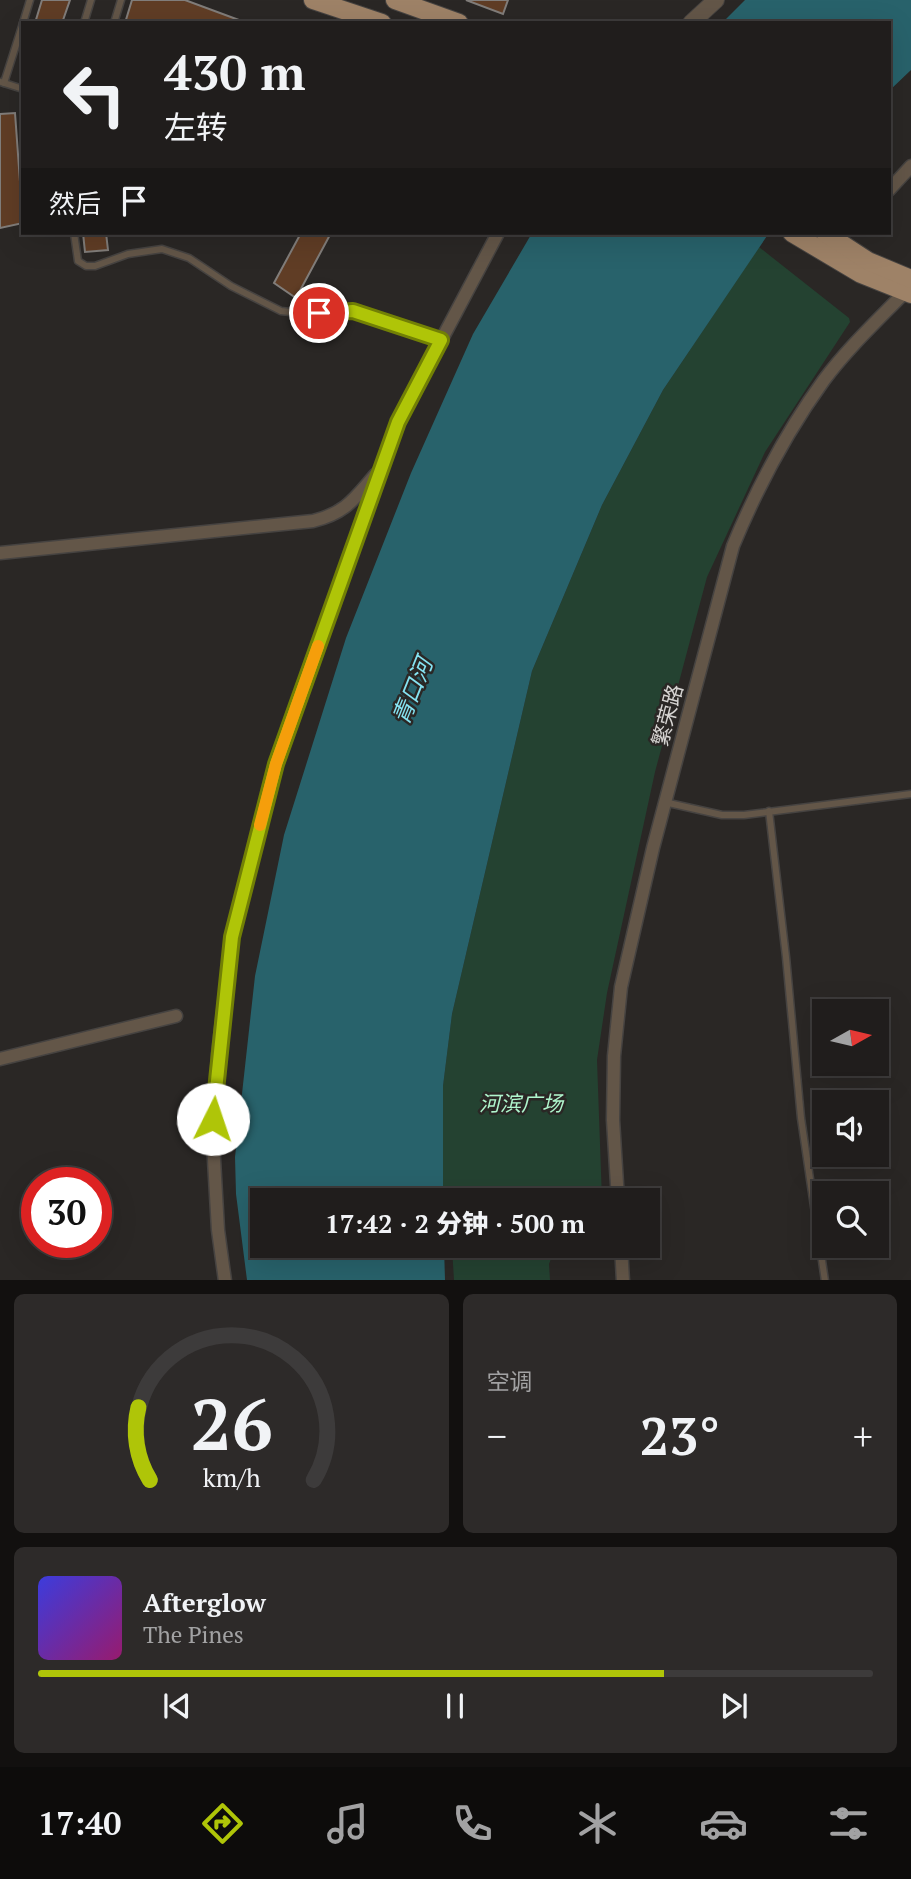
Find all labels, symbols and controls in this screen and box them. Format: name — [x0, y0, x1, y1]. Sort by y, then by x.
text: 430 m — [164, 39, 306, 104]
icon: left — [49, 49, 140, 140]
text: 左转 — [164, 106, 228, 148]
icon: arrive — [115, 182, 153, 220]
text: 然后 — [49, 186, 101, 220]
pin — [289, 283, 349, 343]
icon: arrive — [300, 294, 338, 332]
water label: 青口河 — [385, 649, 441, 729]
street label: 繁荣路 — [645, 681, 689, 749]
north arrow — [812, 999, 889, 1076]
map controls — [812, 999, 889, 1258]
position arrow — [176, 1082, 250, 1156]
park label: 河滨广场 — [479, 1089, 565, 1117]
button: sound — [812, 1090, 889, 1167]
speed limit sign: 30 — [21, 1167, 112, 1258]
button: search — [812, 1181, 889, 1258]
text: 17:42 · 2 分钟 · 500 m — [325, 1206, 585, 1240]
text: 空调 — [487, 1366, 533, 1397]
text: 26 — [190, 1374, 272, 1471]
text: 23° — [640, 1401, 720, 1470]
text: − — [487, 1411, 507, 1461]
text: + — [853, 1411, 873, 1461]
text: km/h — [202, 1460, 260, 1493]
text: Afterglow — [143, 1585, 266, 1619]
text: The Pines — [143, 1619, 244, 1650]
icon: previous — [158, 1687, 196, 1725]
icon: pause — [436, 1687, 474, 1725]
icon: next — [715, 1687, 753, 1725]
icon: directions — [198, 1799, 247, 1848]
icon: music — [323, 1799, 372, 1848]
icon: phone — [448, 1799, 497, 1848]
icon: climate — [573, 1799, 622, 1848]
icon: car — [699, 1799, 748, 1848]
icon: filters — [824, 1799, 873, 1848]
text: 17:40 — [38, 1802, 121, 1844]

